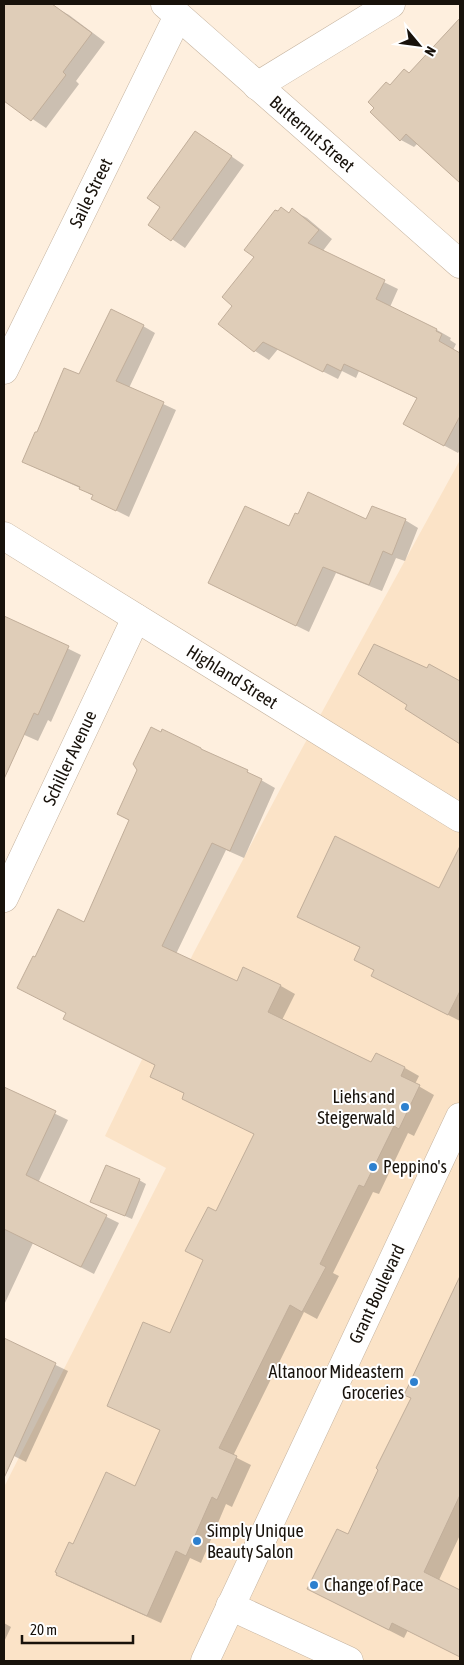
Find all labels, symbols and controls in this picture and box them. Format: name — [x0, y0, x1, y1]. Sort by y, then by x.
north arrow — [394, 20, 444, 70]
text: N — [421, 44, 439, 59]
street label: Butternut Street — [266, 91, 359, 176]
street label: Saile Street — [65, 155, 116, 231]
street label: Highland Street — [183, 640, 282, 713]
street label: Schiller Avenue — [38, 707, 101, 809]
place label: Liehs and Steigerwald — [317, 1086, 395, 1128]
marker: Liehs and Steigerwald — [399, 1101, 411, 1113]
place label: Peppino's — [383, 1156, 447, 1177]
marker: Peppino's — [367, 1161, 379, 1173]
street label: Grant Boulevard — [344, 1241, 409, 1347]
place label: Altanoor Mideastern Groceries — [269, 1361, 404, 1403]
marker: Altanoor Mideastern Groceries — [408, 1376, 420, 1388]
place label: Simply Unique Beauty Salon — [207, 1520, 304, 1562]
marker: Simply Unique Beauty Salon — [191, 1535, 203, 1547]
place label: Change of Pace — [324, 1574, 424, 1595]
marker: Change of Pace — [308, 1579, 320, 1591]
scale bar — [22, 1612, 134, 1644]
text: 20 m — [30, 1621, 57, 1638]

